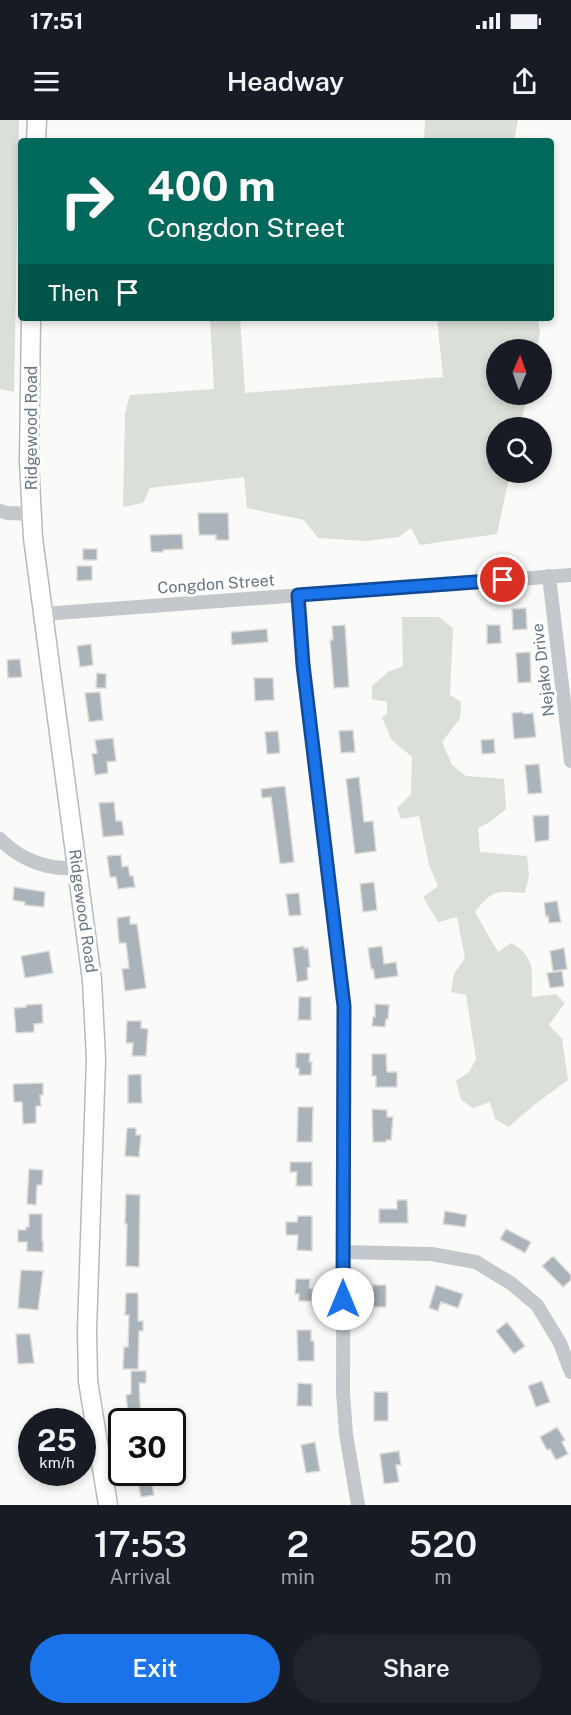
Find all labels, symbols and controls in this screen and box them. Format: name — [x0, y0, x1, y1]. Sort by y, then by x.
text: 17:51 — [30, 8, 83, 34]
icon: menu — [30, 65, 63, 98]
text: Headway — [227, 65, 344, 97]
icon: share — [508, 65, 541, 98]
text: 400 m — [147, 161, 276, 210]
icon: right — [48, 162, 126, 240]
text: Congdon Street — [147, 211, 345, 243]
icon: arrive — [111, 276, 144, 309]
text: Then — [48, 280, 99, 306]
north arrow — [486, 339, 552, 405]
map controls — [486, 339, 552, 483]
street label: Ridgewood Road — [22, 366, 41, 490]
button: search — [486, 417, 552, 483]
pin — [477, 554, 528, 605]
icon: arrive — [486, 563, 519, 596]
street label: Congdon Street — [157, 570, 275, 598]
street label: Nejako Drive — [528, 622, 558, 718]
street label: Ridgewood Road — [65, 848, 101, 974]
position arrow — [311, 1267, 375, 1331]
speed limit sign: 30 — [108, 1408, 186, 1486]
text: 25 — [37, 1422, 77, 1458]
text: km/h — [39, 1454, 75, 1471]
text: 17:53 — [94, 1523, 187, 1565]
text: 2 — [287, 1523, 309, 1565]
text: 520 — [409, 1523, 477, 1565]
text: Arrival — [110, 1565, 171, 1589]
text: min — [281, 1565, 315, 1589]
text: m — [434, 1565, 452, 1589]
button: Exit — [30, 1634, 280, 1703]
button: Share — [292, 1634, 541, 1703]

